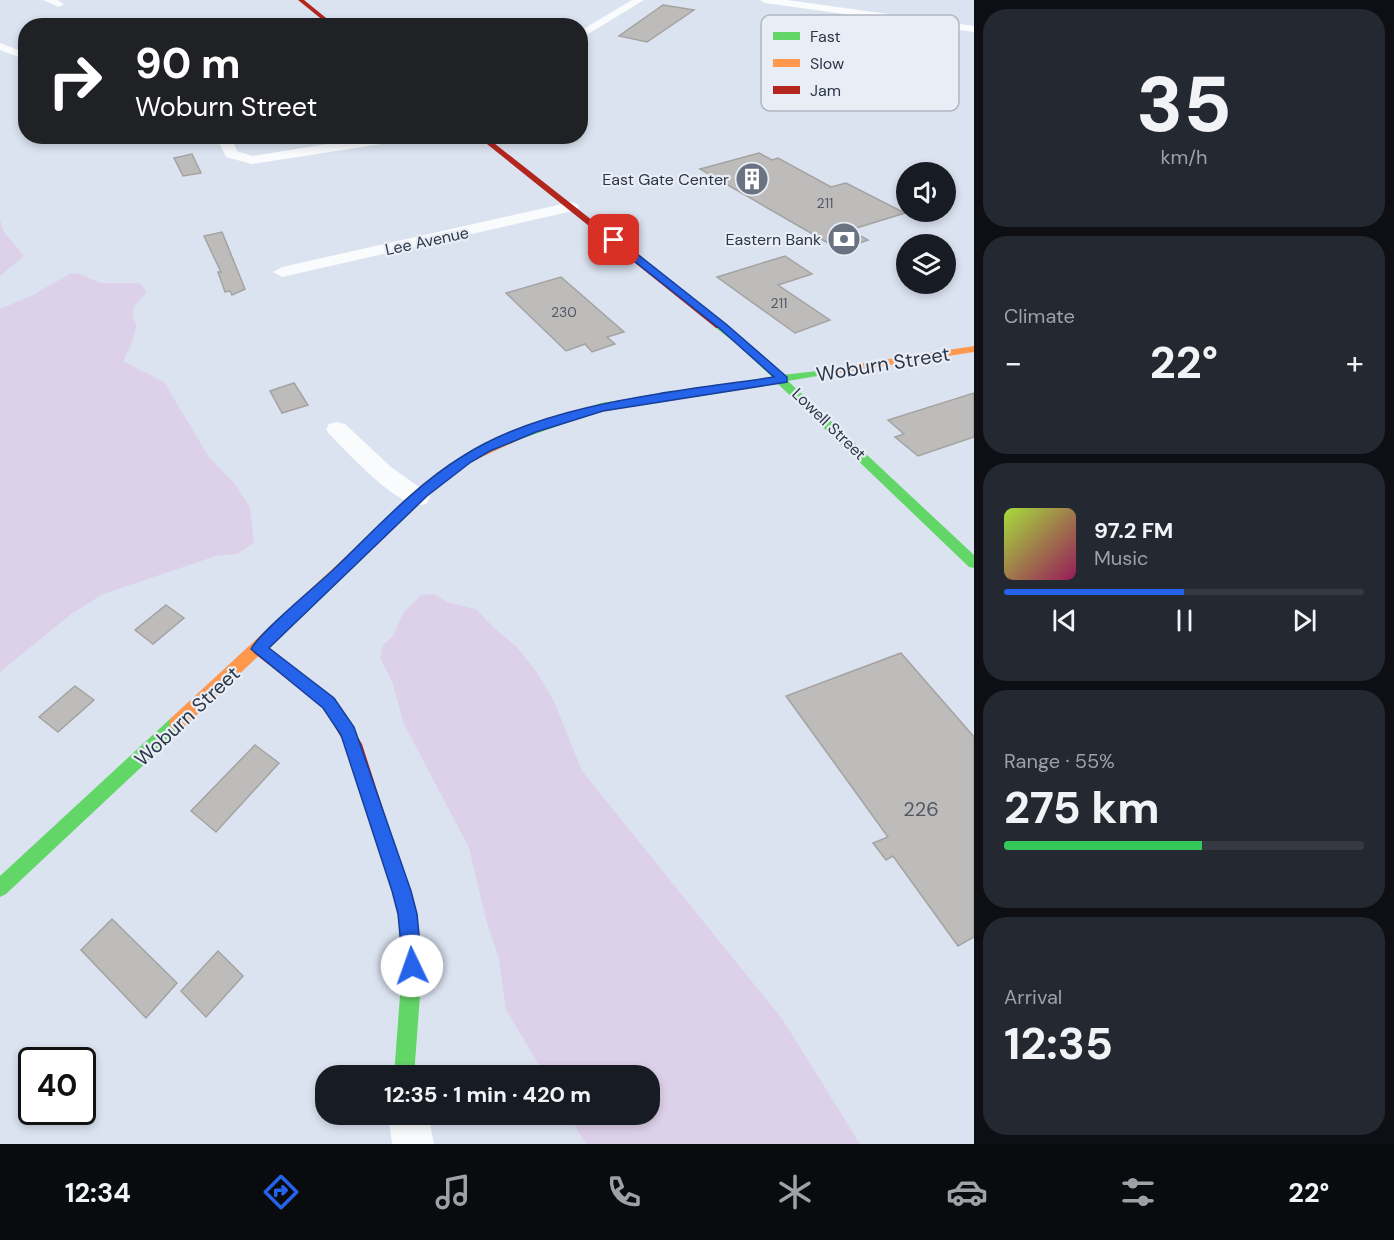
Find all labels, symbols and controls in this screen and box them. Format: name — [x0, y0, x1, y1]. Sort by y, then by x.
legend — [761, 15, 959, 111]
text: Fast — [810, 26, 841, 47]
text: 90 m — [135, 36, 241, 91]
icon: right — [36, 42, 114, 120]
text: Slow — [810, 53, 844, 74]
text: 35 — [1136, 54, 1232, 155]
text: Jam — [810, 80, 841, 101]
text: Woburn Street — [135, 89, 317, 124]
text: km/h — [1160, 144, 1208, 170]
building icon: East Gate Center — [734, 161, 770, 197]
map controls — [896, 162, 956, 294]
button: sound — [896, 162, 956, 222]
place label: East Gate Center — [602, 169, 729, 190]
house number: 211 — [817, 194, 833, 212]
pin — [588, 214, 639, 265]
bank icon: Eastern Bank — [826, 221, 862, 257]
street label: Lee Avenue — [383, 222, 471, 260]
icon: arrive — [597, 223, 630, 256]
place label: Eastern Bank — [725, 229, 821, 250]
button: layers — [896, 234, 956, 294]
house number: 211 — [771, 294, 787, 312]
house number: 230 — [551, 303, 577, 321]
text: Climate — [1004, 303, 1075, 329]
text: 22° — [1150, 333, 1218, 392]
street label: Woburn Street — [814, 341, 952, 387]
text: − — [1004, 341, 1022, 384]
text: + — [1346, 341, 1364, 384]
street label: Lowell Street — [788, 383, 870, 465]
text: 97.2 FM — [1094, 516, 1173, 545]
text: Music — [1094, 545, 1149, 571]
icon: previous — [1048, 604, 1081, 637]
icon: pause — [1168, 604, 1201, 637]
icon: next — [1288, 604, 1321, 637]
street label: Woburn Street — [129, 660, 245, 772]
text: Range · 55% — [1004, 748, 1115, 774]
text: 275 km — [1004, 778, 1160, 837]
house number: 226 — [903, 796, 939, 822]
position arrow — [380, 934, 444, 998]
text: Arrival — [1004, 984, 1062, 1010]
text: 12:35 — [1004, 1014, 1113, 1073]
speed limit sign: 40 — [18, 1047, 96, 1125]
text: 12:35 · 1 min · 420 m — [384, 1080, 591, 1109]
icon: directions — [260, 1171, 302, 1213]
icon: music — [432, 1171, 474, 1213]
icon: phone — [603, 1171, 645, 1213]
icon: climate — [774, 1171, 816, 1213]
icon: car — [946, 1171, 988, 1213]
icon: filters — [1117, 1171, 1159, 1213]
text: 12:34 — [65, 1175, 131, 1210]
text: 22° — [1288, 1175, 1329, 1210]

